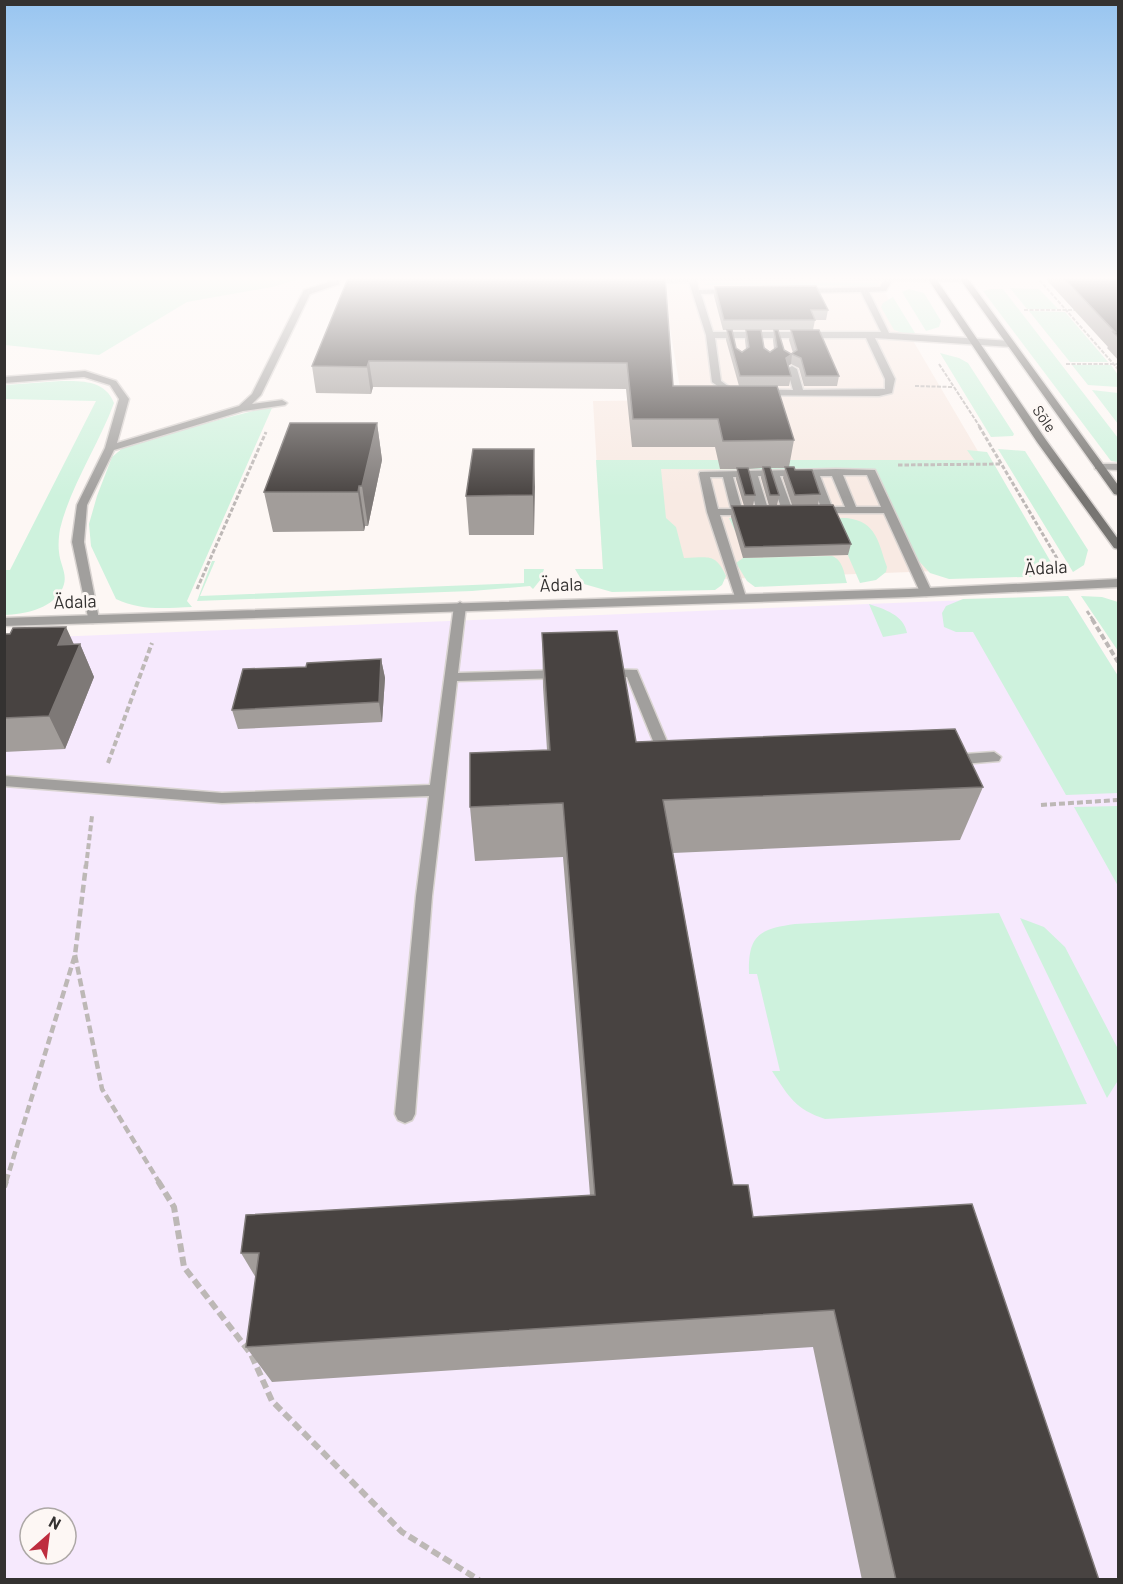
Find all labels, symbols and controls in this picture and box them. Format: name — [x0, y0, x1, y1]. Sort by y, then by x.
street label: Sõle — [1029, 402, 1060, 435]
street label: Ädala — [1024, 555, 1068, 579]
street label: Ädala — [539, 572, 583, 596]
street label: Ädala — [53, 589, 97, 613]
north arrow — [18, 1506, 78, 1566]
text: N — [46, 1511, 64, 1533]

